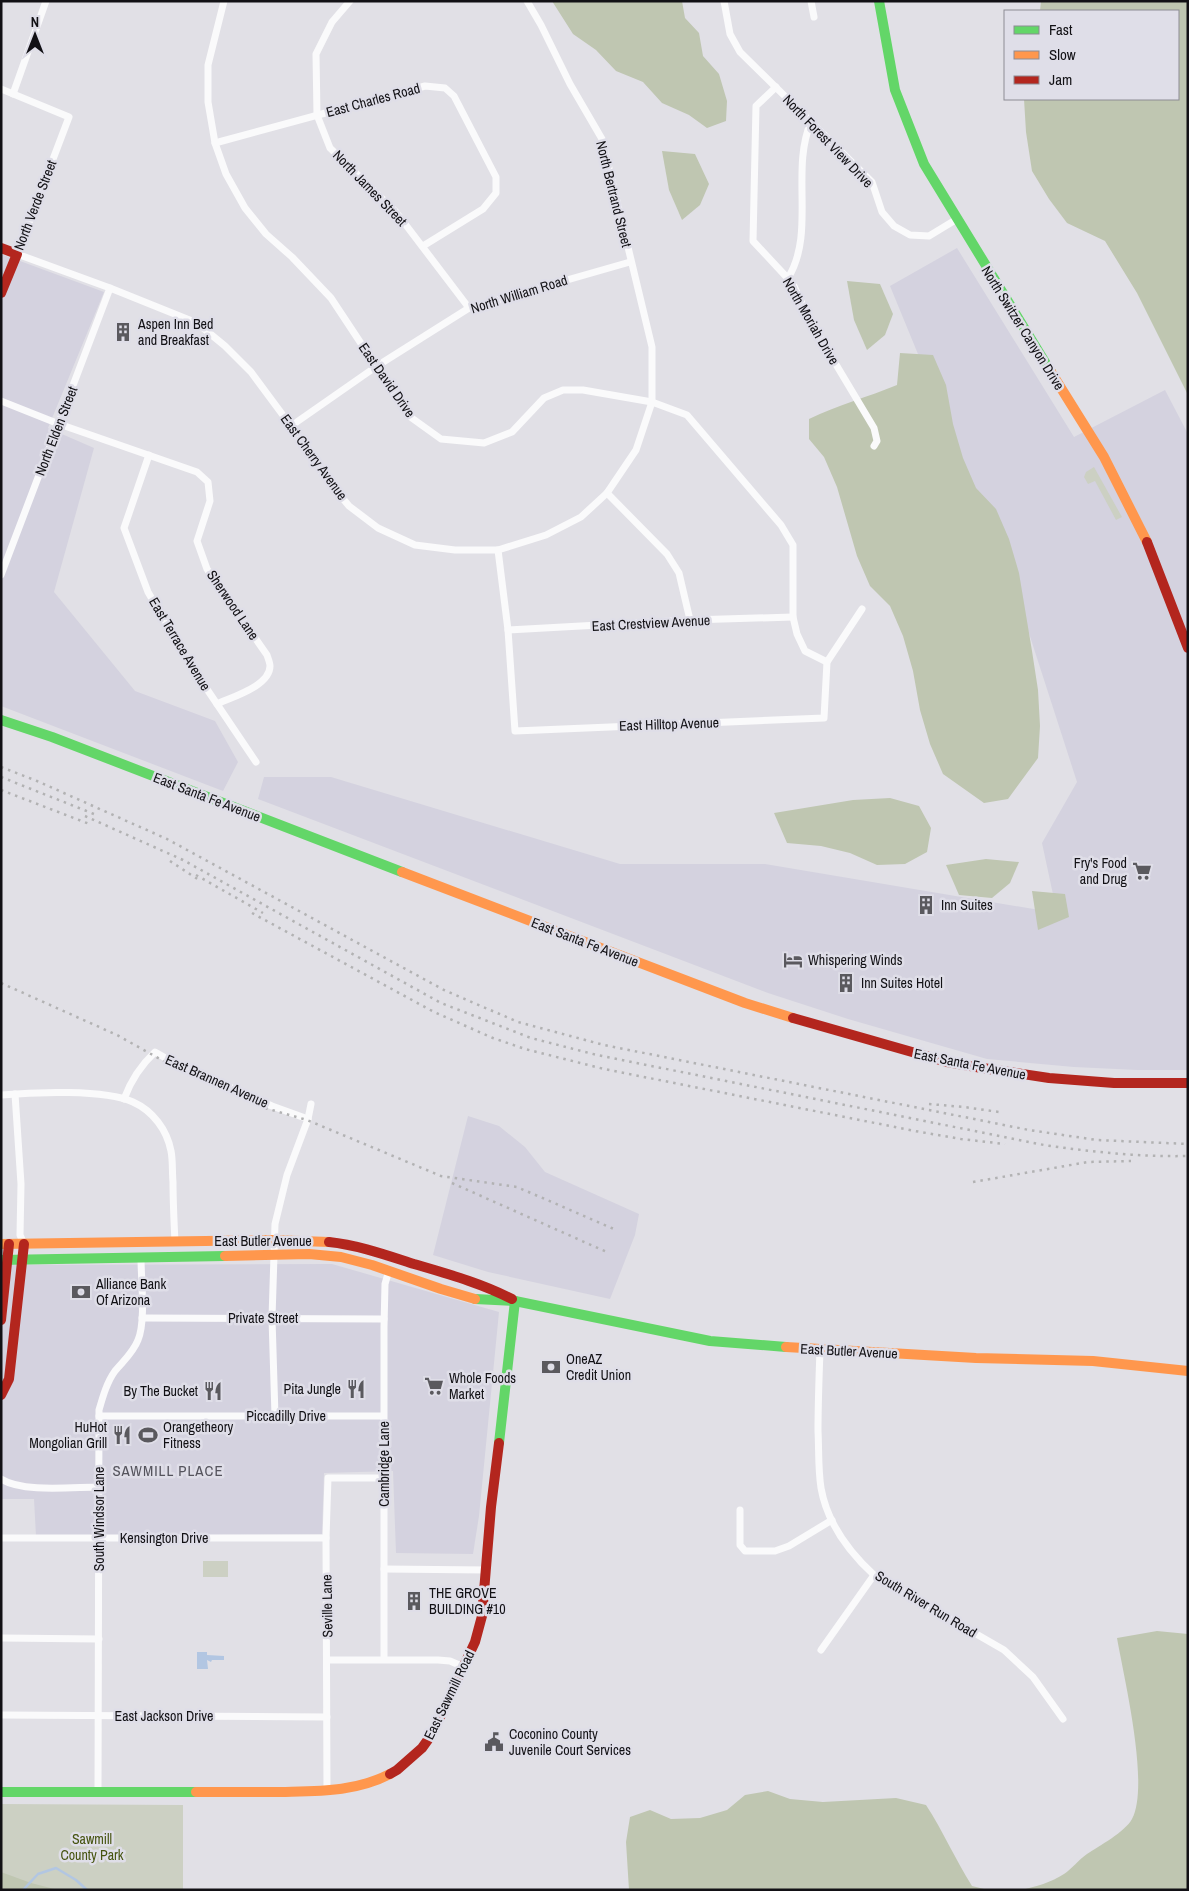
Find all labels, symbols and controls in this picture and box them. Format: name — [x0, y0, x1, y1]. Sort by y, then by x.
north arrow — [10, 10, 60, 60]
legend — [1004, 10, 1179, 100]
text: N — [31, 13, 39, 31]
text: Fast — [1049, 19, 1073, 40]
text: Slow — [1049, 44, 1076, 65]
text: Jam — [1049, 69, 1072, 90]
street label: East Charles Road — [324, 79, 422, 121]
street label: North Forest View Drive — [779, 91, 877, 191]
street label: North Bertrand Street — [592, 139, 636, 249]
street label: North James Street — [329, 146, 411, 230]
street label: North Verde Street — [10, 157, 60, 253]
street label: North Switzer Canyon Drive — [977, 263, 1069, 393]
street label: North William Road — [468, 271, 570, 317]
street label: North Moriah Drive — [779, 274, 843, 368]
place label: Aspen Inn Bed and Breakfast — [137, 315, 213, 349]
building icon: Aspen Inn Bed and Breakfast — [112, 321, 134, 343]
street label: East David Drive — [355, 339, 419, 421]
street label: North Elden Street — [31, 384, 81, 478]
street label: East Cherry Avenue — [277, 410, 351, 504]
street label: Sherwood Lane — [203, 567, 263, 643]
street label: East Terrace Avenue — [145, 594, 215, 694]
street label: East Crestview Avenue — [591, 611, 711, 635]
street label: East Hilltop Avenue — [619, 713, 719, 735]
street label: East Santa Fe Avenue — [151, 768, 263, 826]
place label: Fry's Food and Drug — [1074, 854, 1128, 888]
supermarket icon: Fry's Food and Drug — [1131, 860, 1153, 882]
building icon: Inn Suites — [915, 894, 937, 916]
place label: Inn Suites — [941, 896, 993, 914]
street label: East Santa Fe Avenue — [529, 913, 641, 971]
hotel icon: Whispering Winds — [782, 949, 804, 971]
place label: Whispering Winds — [808, 951, 903, 969]
building icon: Inn Suites Hotel — [835, 972, 857, 994]
place label: Inn Suites Hotel — [861, 974, 943, 992]
street label: East Santa Fe Avenue — [913, 1044, 1027, 1084]
street label: East Brannen Avenue — [163, 1050, 271, 1112]
street label: East Butler Avenue — [214, 1232, 312, 1250]
place label: Alliance Bank Of Arizona — [95, 1275, 166, 1309]
bank icon: Alliance Bank Of Arizona — [70, 1281, 92, 1303]
street label: Private Street — [228, 1309, 298, 1327]
street label: East Butler Avenue — [800, 1339, 898, 1363]
place label: OneAZ Credit Union — [566, 1350, 631, 1384]
bank icon: OneAZ Credit Union — [540, 1356, 562, 1378]
place label: Whole Foods Market — [449, 1369, 516, 1403]
supermarket icon: Whole Foods Market — [423, 1375, 445, 1397]
restaurant icon: Pita Jungle — [345, 1378, 367, 1400]
restaurant icon: By The Bucket — [202, 1380, 224, 1402]
place label: Pita Jungle — [284, 1380, 341, 1398]
place label: By The Bucket — [124, 1382, 198, 1400]
street label: Piccadilly Drive — [246, 1407, 326, 1425]
place label: HuHot Mongolian Grill — [29, 1418, 107, 1452]
place label: Orangetheory Fitness — [163, 1418, 233, 1452]
street label: Cambridge Lane — [375, 1421, 393, 1507]
restaurant icon: HuHot Mongolian Grill — [111, 1424, 133, 1446]
sports icon: Orangetheory Fitness — [137, 1424, 159, 1446]
district label: SAWMILL PLACE — [112, 1460, 224, 1481]
street label: South Windsor Lane — [90, 1467, 108, 1571]
street label: Kensington Drive — [120, 1529, 208, 1547]
street label: South River Run Road — [872, 1567, 980, 1641]
street label: Seville Lane — [317, 1574, 337, 1638]
place label: THE GROVE BUILDING #10 — [429, 1584, 506, 1618]
building icon: THE GROVE BUILDING #10 — [403, 1590, 425, 1612]
street label: East Sawmill Road — [420, 1647, 478, 1743]
street label: East Jackson Drive — [115, 1707, 213, 1725]
place label: Coconino County Juvenile Court Services — [509, 1725, 631, 1759]
public building icon: Coconino County Juvenile Court Services — [483, 1731, 505, 1753]
park label: Sawmill County Park — [60, 1830, 124, 1864]

